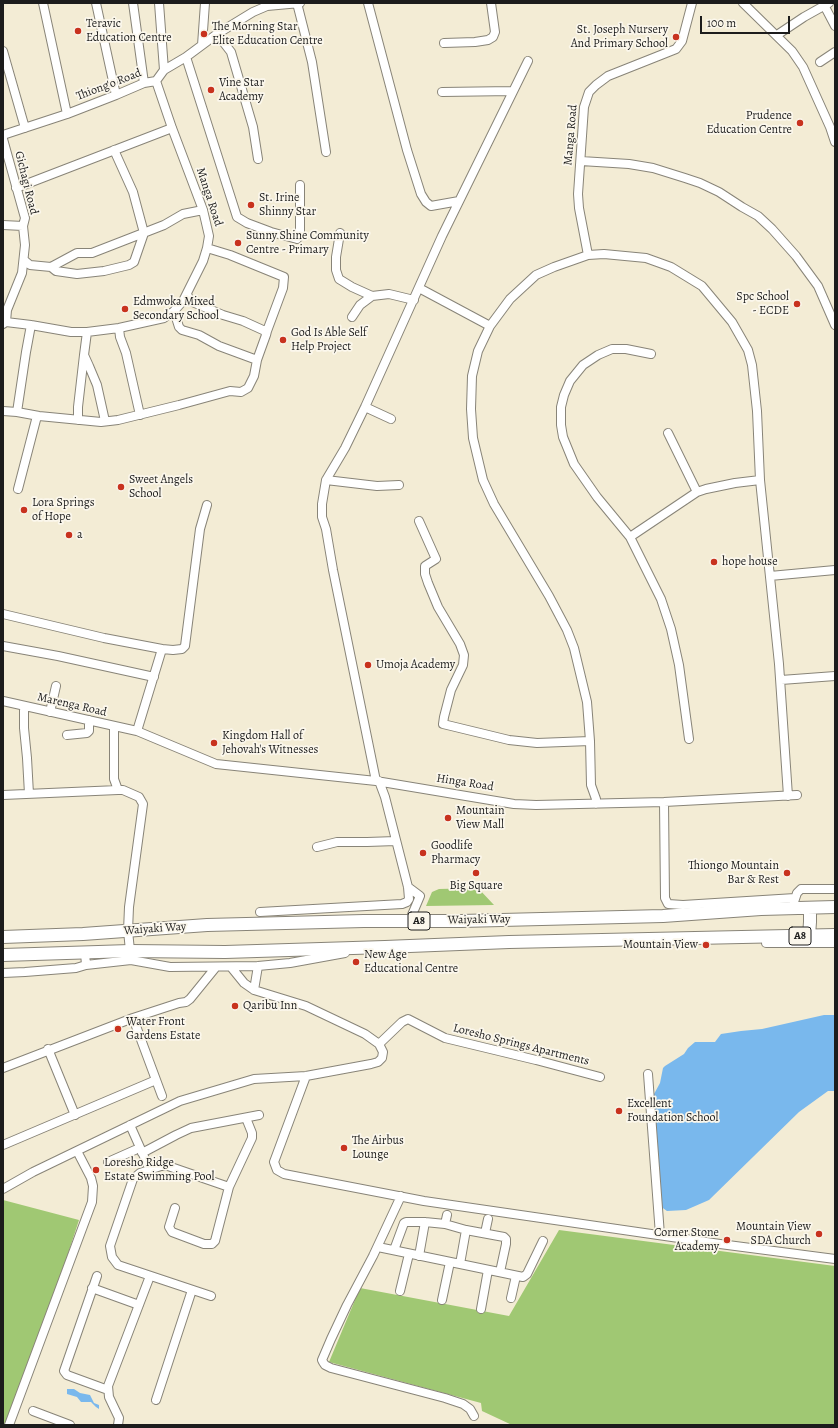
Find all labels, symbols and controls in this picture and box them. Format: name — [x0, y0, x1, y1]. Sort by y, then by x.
scale bar — [702, 8, 792, 34]
text: 100 m — [707, 15, 736, 31]
place label: Teravic Education Centre — [86, 17, 172, 45]
place label: The Morning Star Elite Education Centre — [212, 20, 323, 48]
place label: St. Joseph Nursery And Primary School — [571, 23, 668, 51]
marker: Teravic Education Centre — [73, 26, 83, 36]
marker: The Morning Star Elite Education Centre — [199, 29, 209, 39]
marker: St. Joseph Nursery And Primary School — [671, 32, 681, 42]
street label: Thiong'o Road — [74, 66, 144, 104]
place label: Vine Star Academy — [219, 76, 264, 104]
marker: Vine Star Academy — [206, 85, 216, 95]
street label: Manga Road — [561, 104, 581, 166]
place label: Prudence Education Centre — [706, 109, 792, 137]
marker: Prudence Education Centre — [795, 118, 805, 128]
street label: Gichagi Road — [11, 150, 41, 216]
street label: Manga Road — [193, 166, 225, 228]
place label: St. Irine Shinny Star — [259, 191, 316, 219]
marker: St. Irine Shinny Star — [246, 200, 256, 210]
place label: Sunny Shine Community Centre - Primary — [246, 229, 369, 257]
marker: Sunny Shine Community Centre - Primary — [233, 238, 243, 248]
place label: Spc School - ECDE — [736, 290, 789, 318]
place label: Edmwoka Mixed Secondary School — [133, 295, 219, 323]
marker: Spc School - ECDE — [792, 299, 802, 309]
marker: Edmwoka Mixed Secondary School — [120, 304, 130, 314]
place label: God Is Able Self Help Project — [291, 326, 367, 354]
marker: God Is Able Self Help Project — [278, 335, 288, 345]
place label: Sweet Angels School — [129, 473, 193, 501]
marker: Sweet Angels School — [116, 482, 126, 492]
place label: Lora Springs of Hope — [32, 496, 95, 524]
marker: Lora Springs of Hope — [19, 505, 29, 515]
place label: a — [77, 528, 83, 542]
marker: a — [64, 530, 74, 540]
place label: hope house — [722, 555, 778, 569]
marker: hope house — [709, 557, 719, 567]
place label: Umoja Academy — [376, 658, 455, 672]
marker: Umoja Academy — [363, 660, 373, 670]
street label: Marenga Road — [36, 690, 108, 720]
place label: Kingdom Hall of Jehovah's Witnesses — [222, 729, 318, 757]
marker: Kingdom Hall of Jehovah's Witnesses — [209, 738, 219, 748]
street label: Hinga Road — [435, 771, 495, 795]
place label: Mountain View Mall — [456, 804, 504, 832]
marker: Mountain View Mall — [443, 813, 453, 823]
place label: Goodlife Pharmacy — [431, 839, 480, 867]
marker: Goodlife Pharmacy — [418, 848, 428, 858]
place label: Thiongo Mountain Bar & Rest — [688, 859, 779, 887]
marker: Big Square — [471, 868, 481, 878]
marker: Thiongo Mountain Bar & Rest — [782, 868, 792, 878]
place label: Big Square — [449, 879, 503, 893]
road number: A8 — [408, 912, 430, 930]
street label: Waiyaki Way — [448, 912, 510, 928]
street label: Waiyaki Way — [123, 920, 187, 938]
road number: A8 — [789, 927, 811, 945]
place label: Mountain View — [623, 938, 698, 952]
marker: Mountain View — [701, 940, 711, 950]
place label: New Age Educational Centre — [364, 948, 458, 976]
marker: New Age Educational Centre — [351, 957, 361, 967]
place label: Qaribu Inn — [243, 999, 297, 1013]
marker: Qaribu Inn — [230, 1001, 240, 1011]
place label: Water Front Gardens Estate — [126, 1015, 200, 1043]
street label: Loresho Springs Apartments — [451, 1021, 591, 1069]
marker: Water Front Gardens Estate — [113, 1024, 123, 1034]
place label: Excellent Foundation School — [627, 1097, 718, 1125]
marker: Excellent Foundation School — [614, 1106, 624, 1116]
place label: The Airbus Lounge — [352, 1134, 404, 1162]
marker: The Airbus Lounge — [339, 1143, 349, 1153]
place label: Loresho Ridge Estate Swimming Pool — [104, 1156, 214, 1184]
marker: Loresho Ridge Estate Swimming Pool — [91, 1165, 101, 1175]
place label: Mountain View SDA Church — [736, 1220, 811, 1248]
place label: Corner Stone Academy — [654, 1226, 719, 1254]
marker: Mountain View SDA Church — [814, 1229, 824, 1239]
marker: Corner Stone Academy — [722, 1235, 732, 1245]

